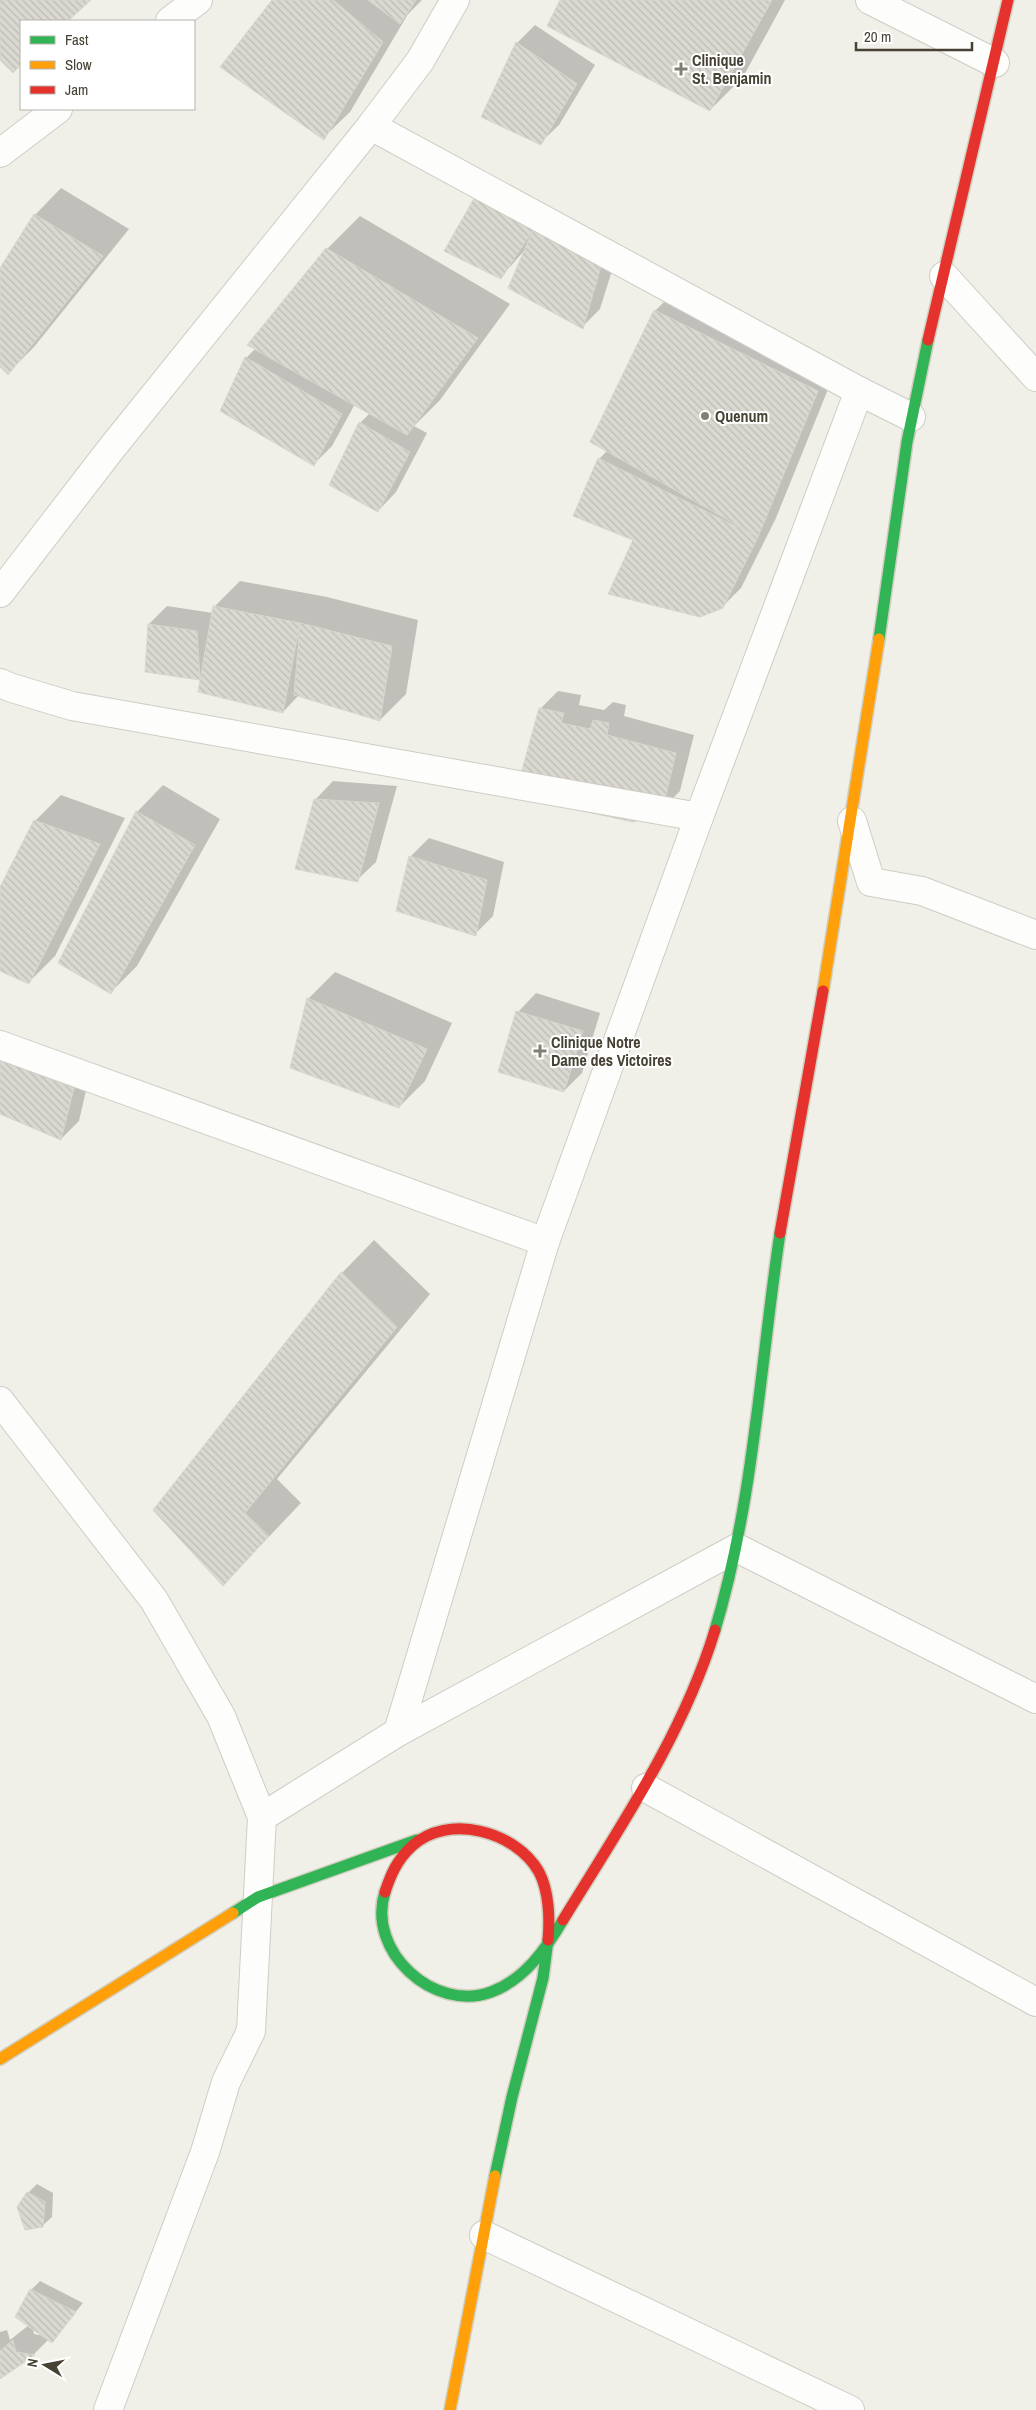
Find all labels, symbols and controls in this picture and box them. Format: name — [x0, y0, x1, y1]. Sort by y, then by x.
legend — [20, 20, 195, 110]
scale bar — [856, 20, 972, 52]
text: 20 m — [864, 26, 891, 47]
text: Fast — [65, 29, 89, 50]
place label: Clinique St. Benjamin — [692, 49, 771, 89]
text: Slow — [65, 54, 92, 75]
marker: Clinique St. Benjamin — [674, 62, 688, 76]
text: Jam — [65, 79, 88, 100]
place label: Quenum — [715, 405, 768, 427]
marker: Quenum — [699, 410, 711, 422]
place label: Clinique Notre Dame des Victoires — [551, 1031, 672, 1071]
marker: Clinique Notre Dame des Victoires — [533, 1044, 547, 1058]
north arrow — [20, 2340, 70, 2390]
text: N — [23, 2357, 42, 2368]

